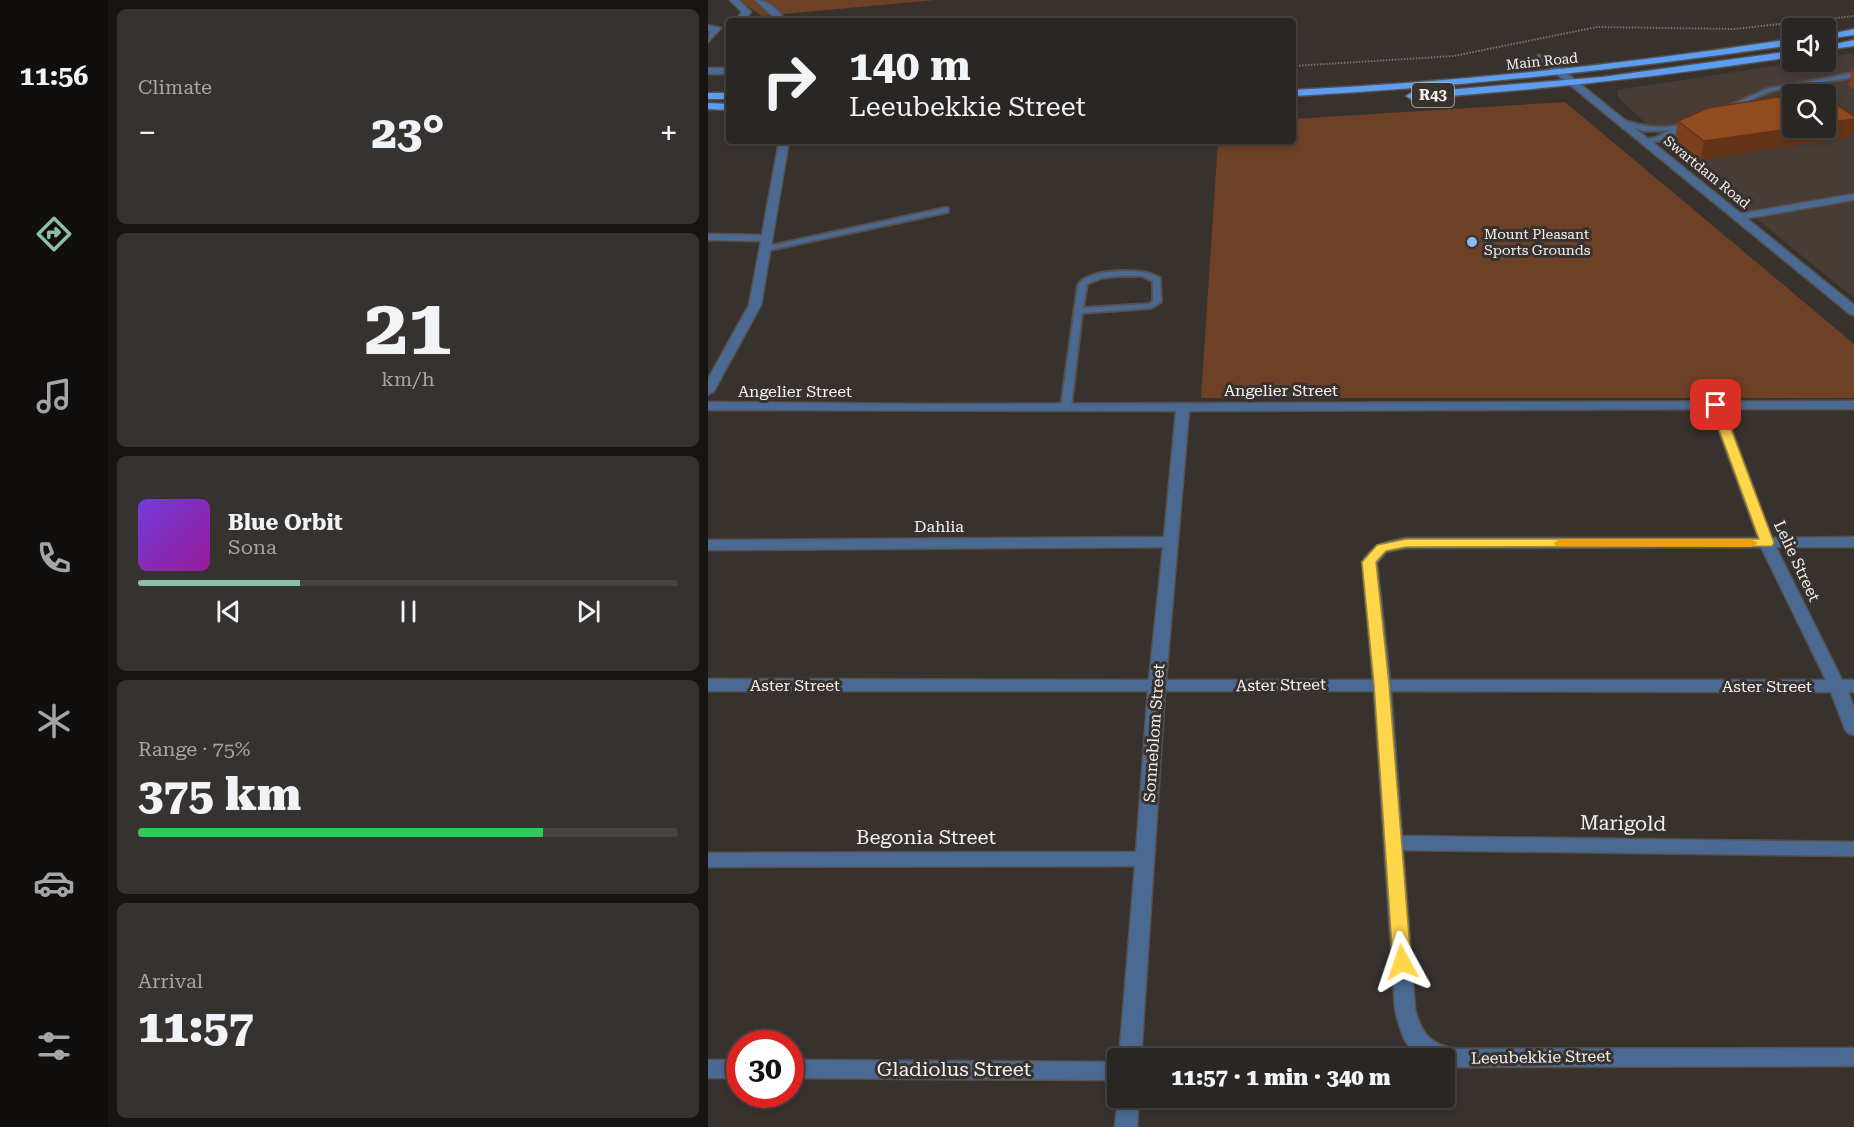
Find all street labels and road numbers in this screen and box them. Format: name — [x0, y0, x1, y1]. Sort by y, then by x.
street label: Main Road — [1505, 49, 1579, 73]
road number: R43 — [1412, 83, 1454, 107]
street label: Swartdam Road — [1661, 132, 1753, 212]
street label: Angelier Street — [1224, 381, 1338, 400]
street label: Angelier Street — [738, 382, 852, 401]
street label: Dahlia — [914, 517, 964, 536]
street label: Lelie Street — [1770, 517, 1824, 605]
street label: Sonneblom Street — [1140, 663, 1168, 803]
street label: Aster Street — [1236, 675, 1326, 695]
street label: Aster Street — [750, 676, 840, 695]
street label: Aster Street — [1722, 677, 1812, 696]
street label: Marigold — [1580, 810, 1667, 836]
street label: Begonia Street — [856, 825, 997, 849]
street label: Leeubekkie Street — [1471, 1046, 1611, 1068]
street label: Gladiolus Street — [877, 1057, 1032, 1081]

